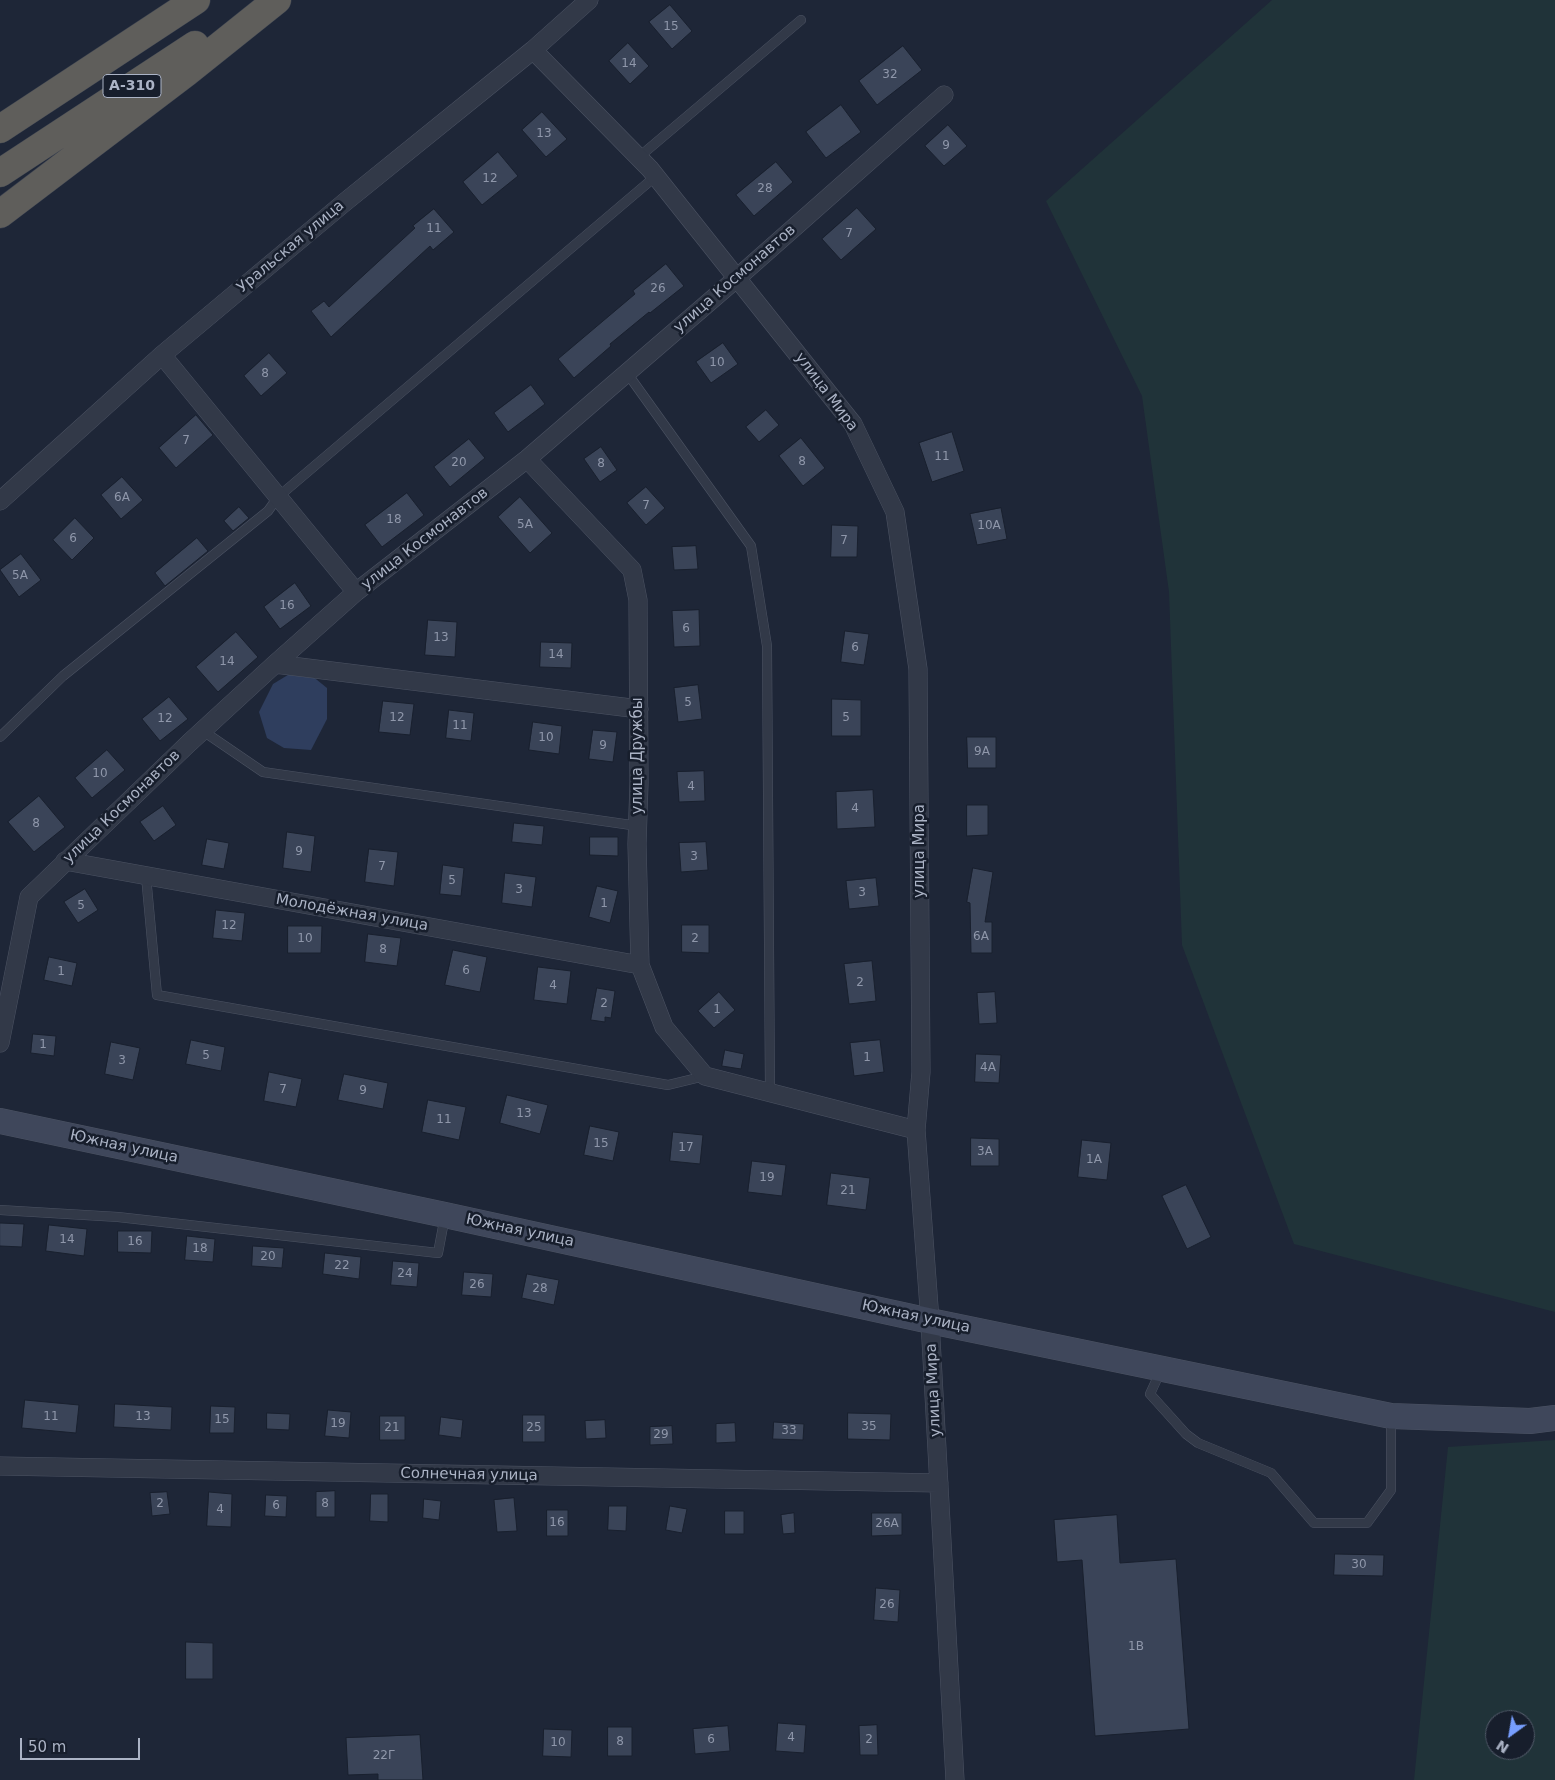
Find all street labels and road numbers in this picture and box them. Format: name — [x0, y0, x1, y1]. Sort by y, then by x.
road number: А-310 — [103, 74, 161, 98]
street label: Уральская улица — [234, 197, 348, 297]
street label: улица Космонавтов — [670, 221, 800, 337]
street label: улица Мира — [791, 349, 861, 435]
street label: улица Космонавтов — [358, 484, 492, 594]
street label: улица Дружбы — [629, 697, 647, 815]
street label: улица Космонавтов — [60, 747, 184, 867]
street label: улица Мира — [911, 804, 929, 898]
street label: Молодёжная улица — [274, 891, 430, 935]
street label: Южная улица — [68, 1127, 180, 1167]
street label: Южная улица — [464, 1211, 576, 1251]
street label: Южная улица — [860, 1297, 972, 1337]
street label: улица Мира — [923, 1343, 945, 1437]
street label: Солнечная улица — [400, 1465, 538, 1485]

